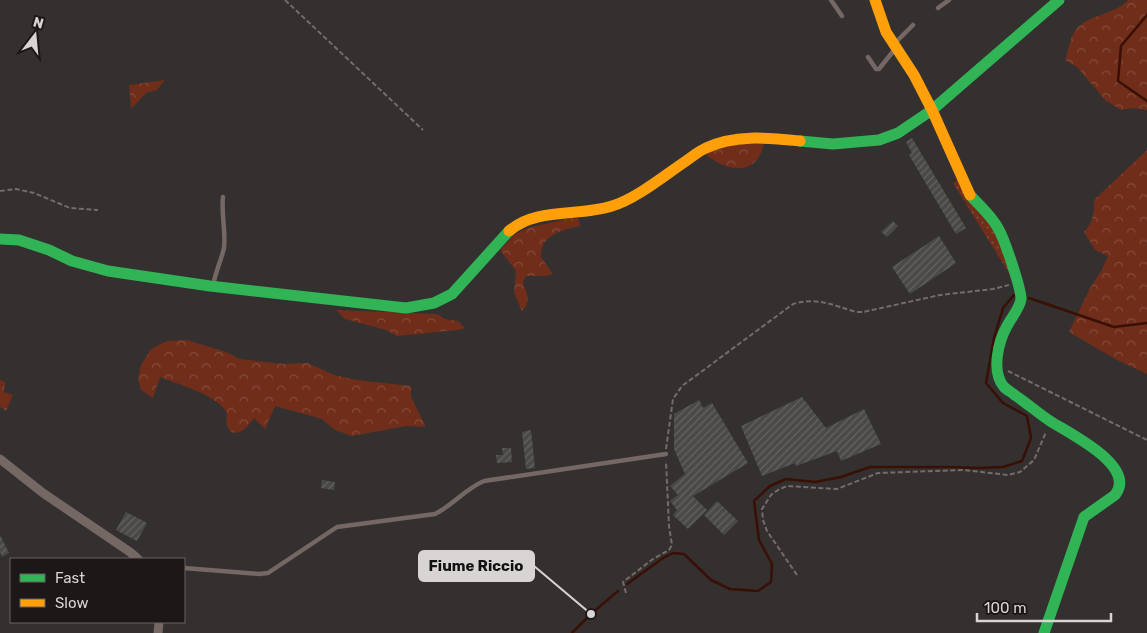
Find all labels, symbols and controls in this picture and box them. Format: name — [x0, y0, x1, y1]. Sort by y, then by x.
north arrow — [10, 10, 60, 60]
text: N — [31, 13, 46, 33]
callout: Fiume Riccio — [419, 551, 534, 581]
text: Fiume Riccio — [429, 557, 523, 575]
legend — [10, 558, 185, 623]
text: Fast — [55, 569, 85, 587]
scale bar — [977, 590, 1111, 622]
text: Slow — [55, 594, 88, 612]
text: 100 m — [984, 599, 1026, 617]

